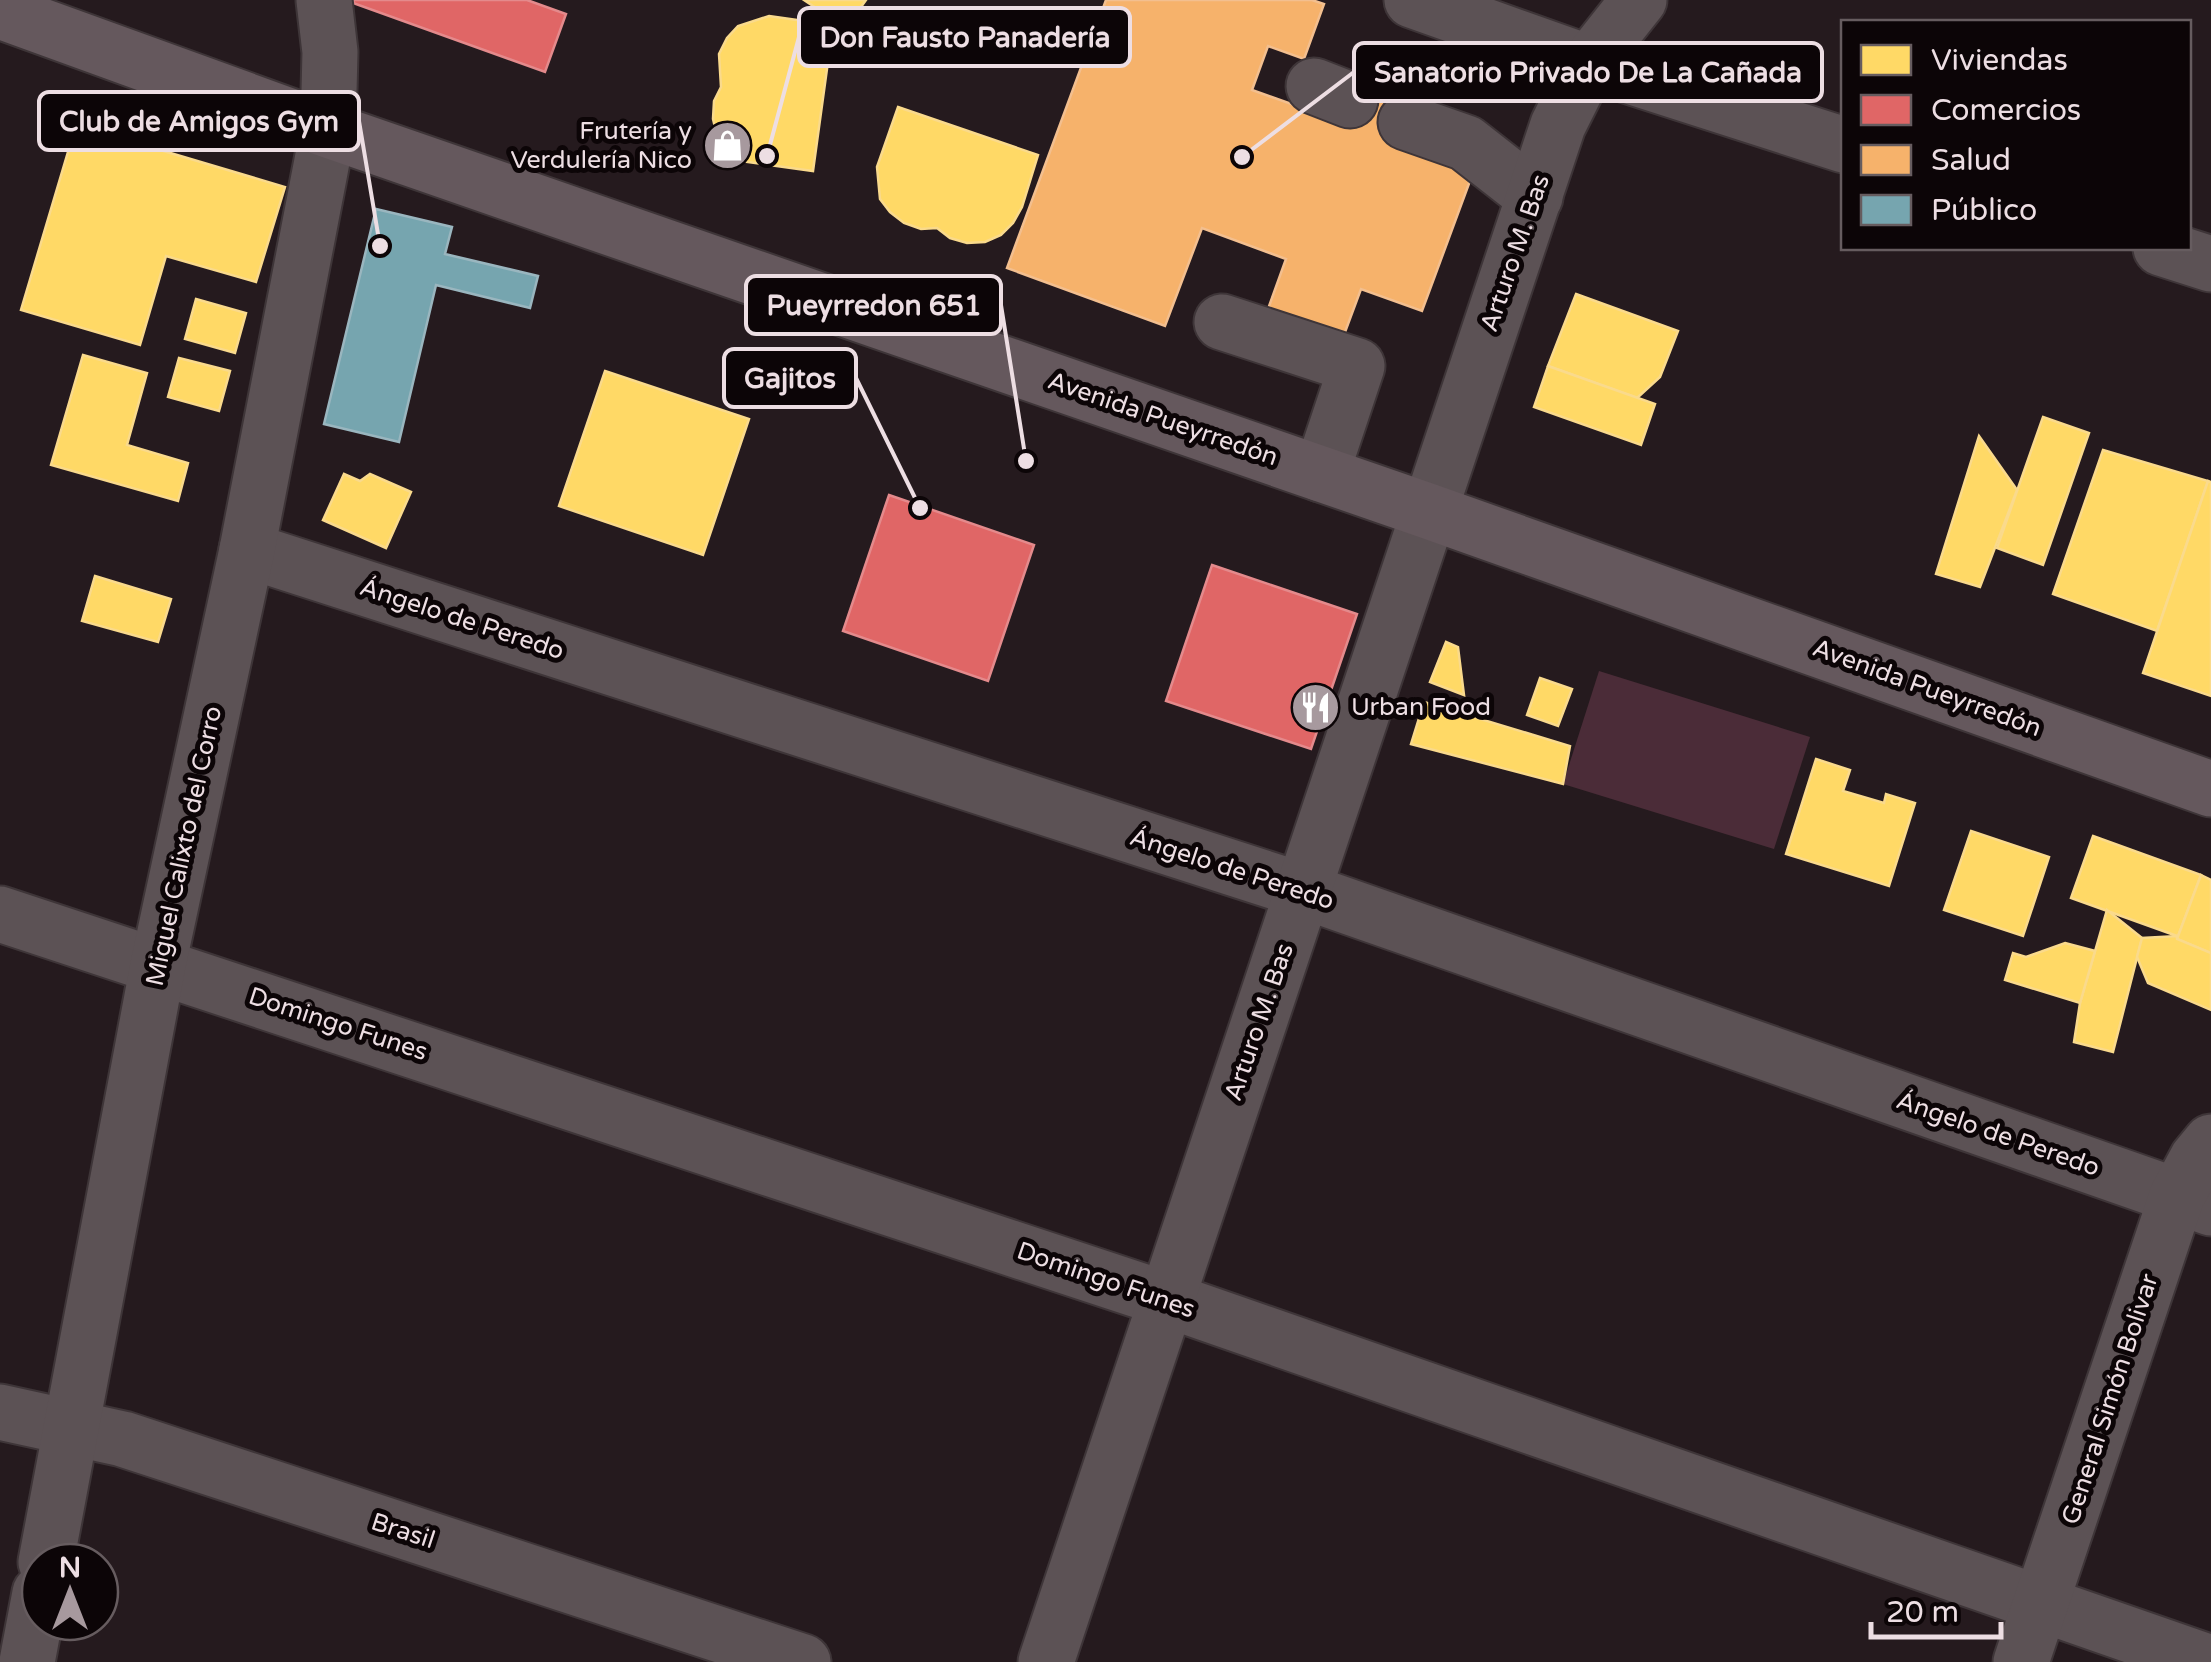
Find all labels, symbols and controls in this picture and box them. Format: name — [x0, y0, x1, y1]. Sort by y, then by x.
callout: Don Fausto Panadería — [799, 8, 1130, 66]
legend — [1841, 20, 2191, 250]
text: Don Fausto Panadería — [819, 21, 1111, 55]
text: Viviendas — [1931, 42, 2068, 79]
callout: Sanatorio Privado De La Cañada — [1354, 43, 1822, 101]
text: Sanatorio Privado De La Cañada — [1374, 56, 1802, 90]
callout: Club de Amigos Gym — [39, 92, 359, 150]
text: Comercios — [1931, 92, 2081, 129]
text: Club de Amigos Gym — [59, 105, 339, 139]
place label: Frutería y Verdulería Nico — [510, 116, 692, 175]
shop icon: Frutería y Verdulería Nico — [701, 119, 753, 171]
text: Salud — [1931, 142, 2011, 179]
street label: Arturo M. Bas — [1474, 170, 1556, 336]
text: Público — [1931, 192, 2037, 229]
callout: Pueyrredon 651 — [746, 276, 1001, 334]
text: Pueyrredon 651 — [766, 289, 982, 323]
callout: Gajitos — [724, 349, 856, 407]
text: Gajitos — [744, 362, 836, 396]
street label: Avenida Pueyrredón — [1044, 366, 1282, 472]
street label: Ángelo de Peredo — [356, 572, 568, 666]
street label: Avenida Pueyrredón — [1809, 633, 2045, 743]
restaurant icon: Urban Food — [1290, 681, 1342, 733]
place label: Urban Food — [1351, 692, 1491, 722]
street label: Miguel Calixto del Corro — [140, 703, 228, 989]
street label: Ángelo de Peredo — [1126, 822, 1338, 916]
street label: Arturo M. Bas — [1218, 939, 1300, 1105]
street label: Domingo Funes — [245, 981, 431, 1067]
street label: Ángelo de Peredo — [1892, 1085, 2104, 1183]
street label: Domingo Funes — [1013, 1235, 1199, 1325]
street label: General Simón Bolivar — [2055, 1270, 2165, 1528]
street label: Brasil — [367, 1507, 439, 1555]
north arrow — [20, 1542, 120, 1642]
text: N — [59, 1551, 81, 1585]
scale bar — [1871, 1577, 2001, 1639]
text: 20 m — [1886, 1594, 1959, 1631]

